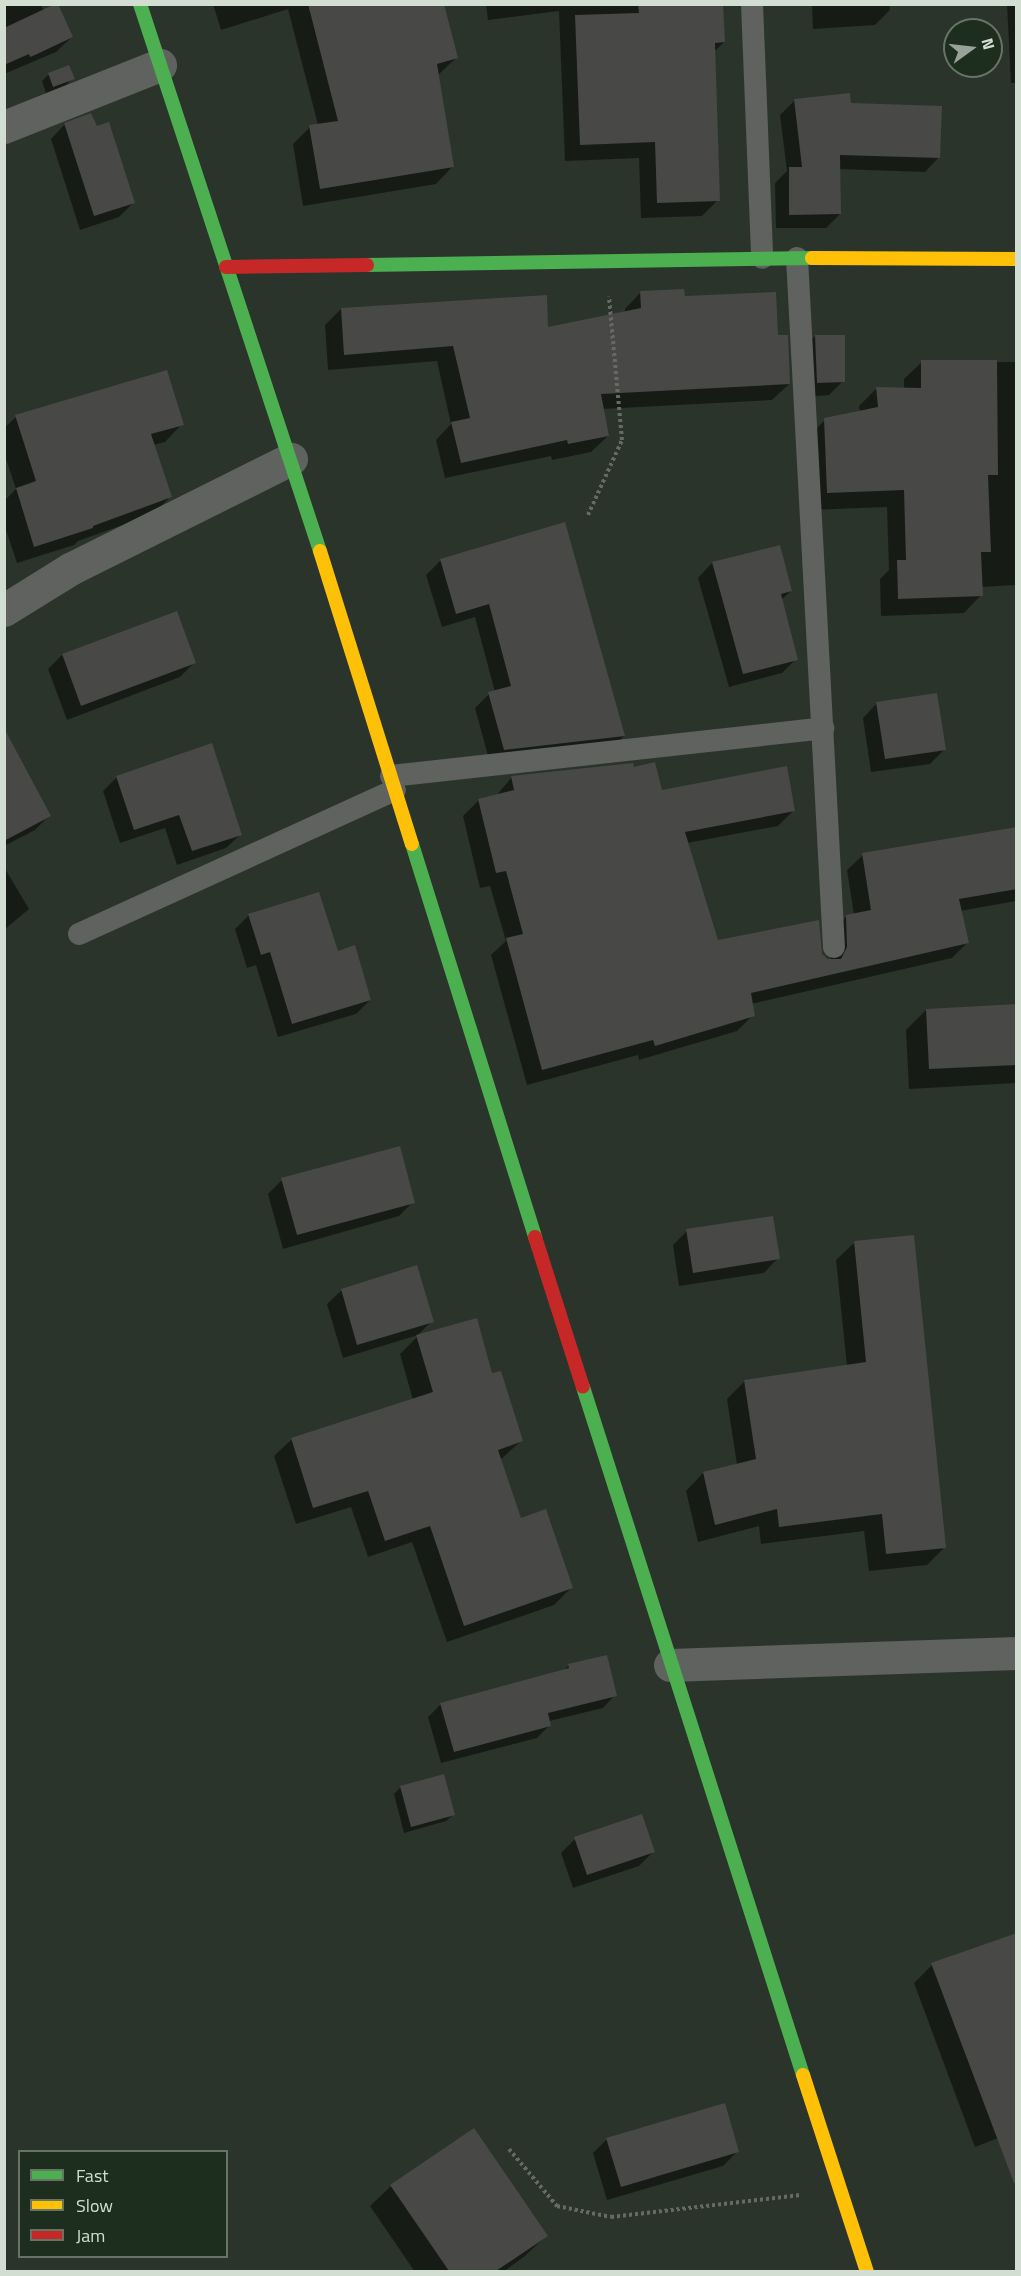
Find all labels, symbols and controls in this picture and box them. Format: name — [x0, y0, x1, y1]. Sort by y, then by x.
north arrow — [943, 18, 1003, 78]
text: N — [975, 35, 1001, 52]
legend — [18, 2150, 228, 2258]
text: Fast — [76, 2162, 109, 2189]
text: Slow — [76, 2192, 113, 2219]
text: Jam — [76, 2222, 105, 2249]

